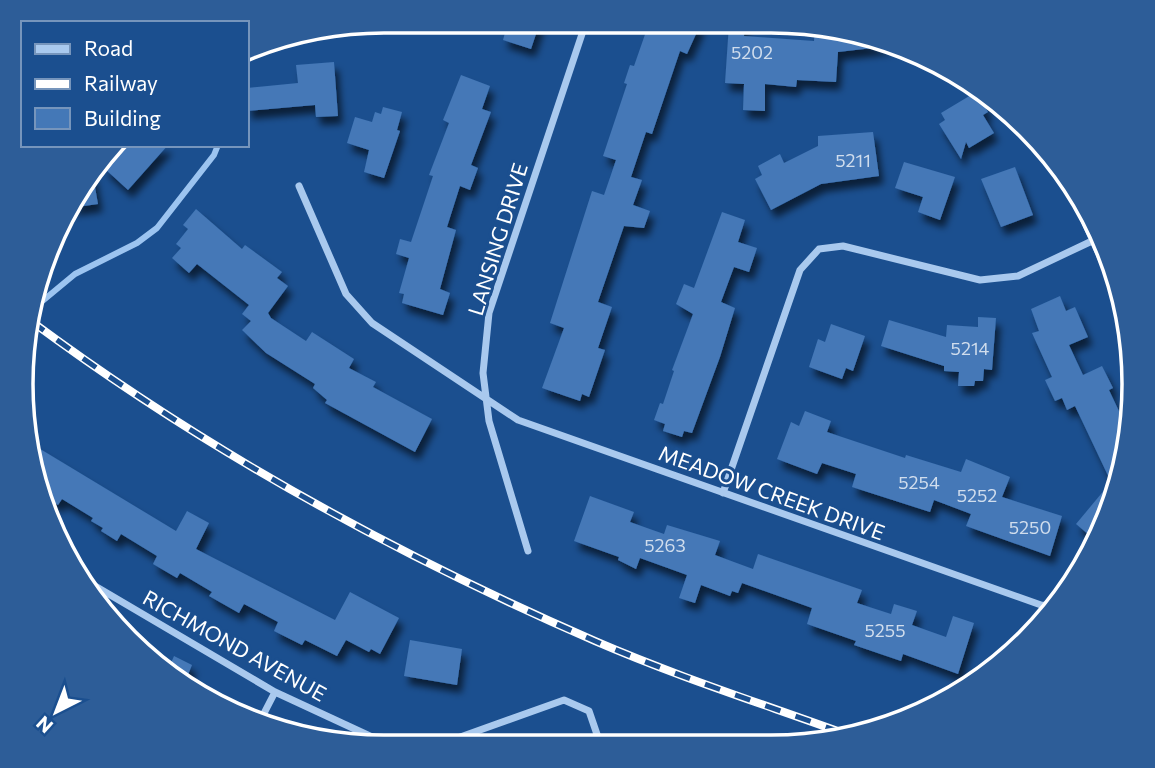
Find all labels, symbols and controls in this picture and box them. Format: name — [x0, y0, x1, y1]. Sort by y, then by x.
legend — [21, 21, 248, 147]
text: Road — [84, 35, 133, 60]
house number: 5202 — [731, 41, 773, 63]
text: Railway — [84, 70, 158, 95]
text: Building — [84, 105, 161, 130]
house number: 5211 — [835, 149, 871, 171]
street label: LANSING DRIVE — [462, 160, 532, 318]
house number: 5214 — [951, 337, 990, 359]
street label: MEADOW CREEK DRIVE — [656, 439, 888, 545]
house number: 5254 — [898, 471, 940, 493]
house number: 5252 — [957, 484, 997, 506]
house number: 5250 — [1009, 516, 1051, 538]
house number: 5263 — [644, 534, 686, 556]
street label: RICHMOND AVENUE — [139, 584, 331, 706]
house number: 5255 — [864, 619, 906, 641]
north arrow — [21, 677, 91, 747]
text: N — [31, 712, 57, 738]

